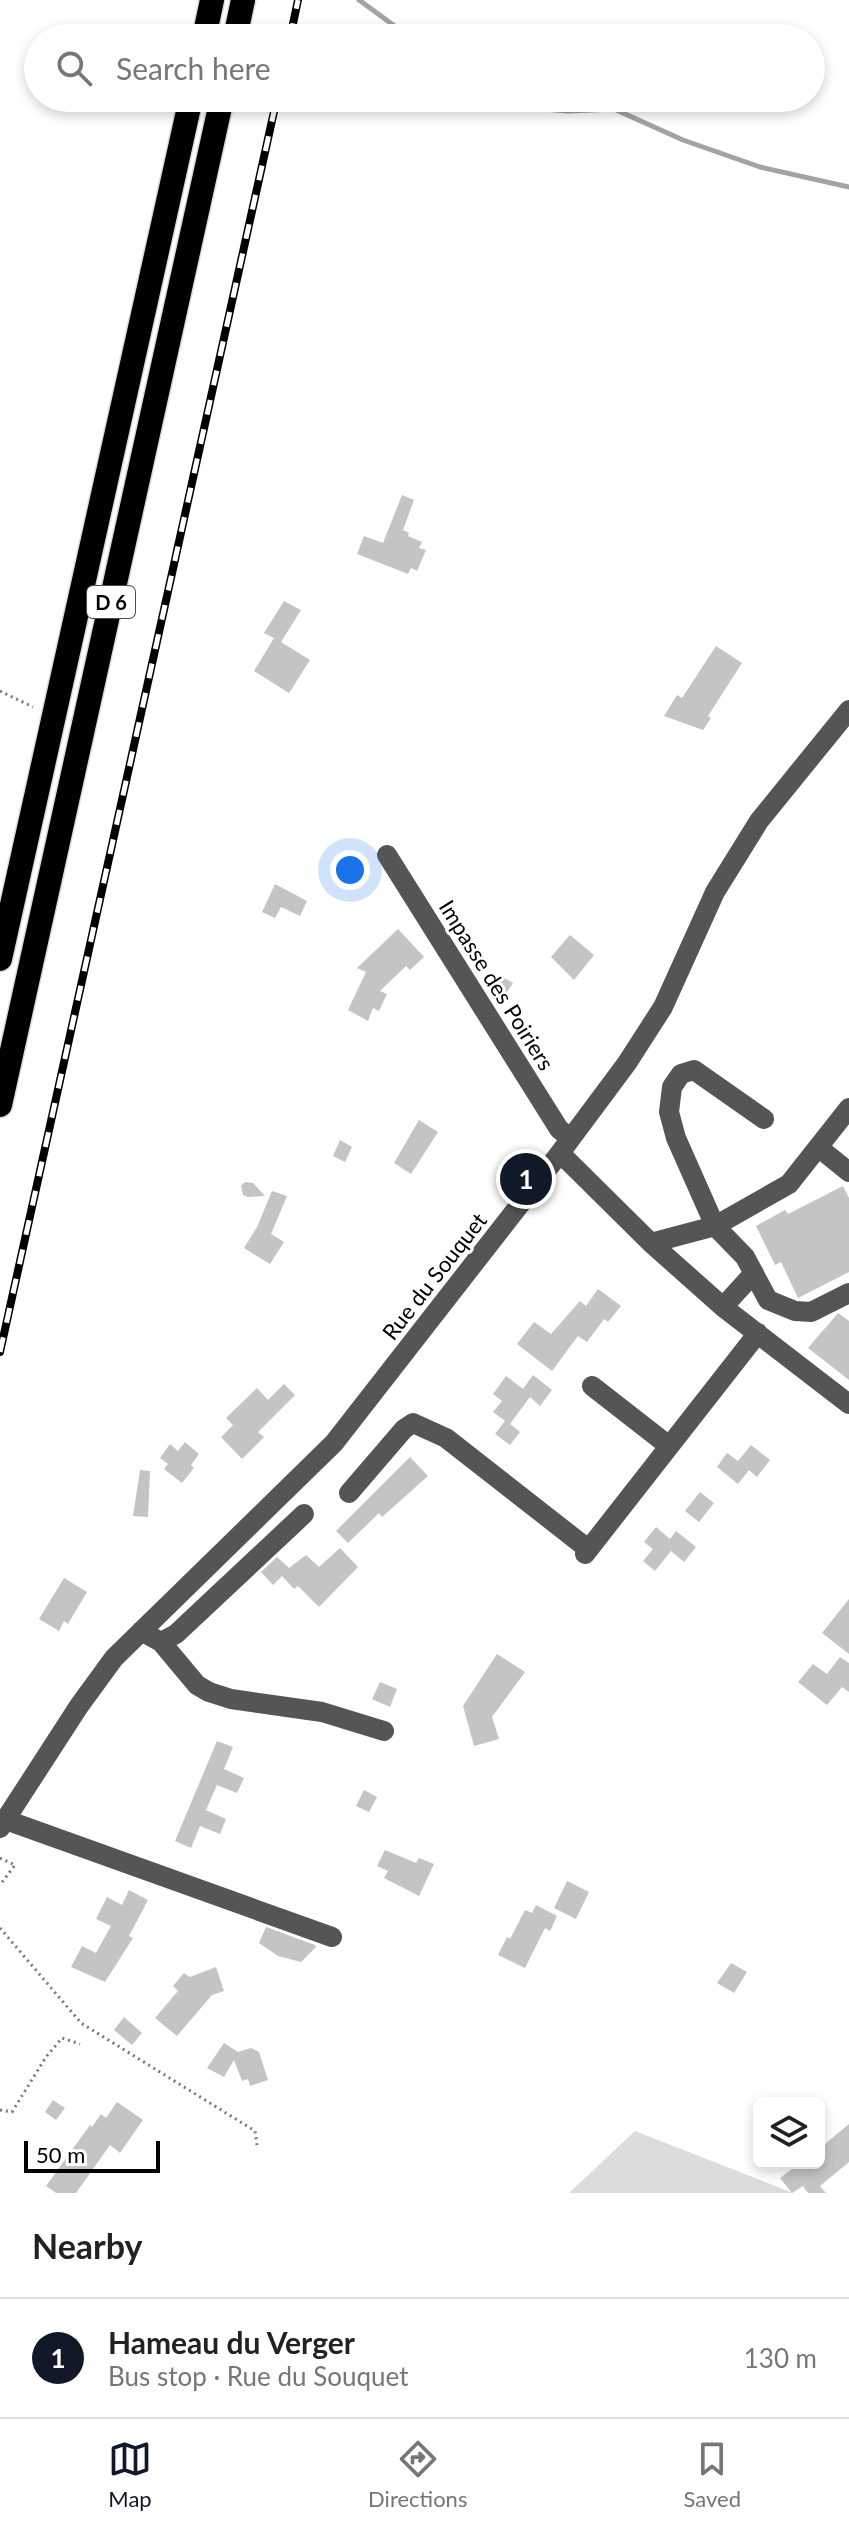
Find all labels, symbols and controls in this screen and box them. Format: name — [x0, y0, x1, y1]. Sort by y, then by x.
search box — [24, 24, 825, 112]
icon: search — [52, 46, 96, 90]
text: Search here — [116, 50, 271, 86]
road number: D 6 — [87, 586, 135, 618]
your location — [330, 850, 370, 890]
street label: Impasse des Poiriers — [434, 895, 560, 1075]
pin: 1 — [500, 1149, 552, 1209]
street label: Rue du Souquet — [376, 1207, 492, 1345]
map controls — [753, 2097, 825, 2169]
button: layers — [753, 2097, 825, 2169]
scale bar — [24, 2137, 160, 2173]
text: 50 m — [36, 2141, 85, 2168]
text: Nearby — [32, 2225, 143, 2266]
text: Hameau du Verger — [108, 2324, 355, 2360]
text: 1 — [50, 2342, 66, 2374]
text: 130 m — [744, 2342, 817, 2374]
text: Bus stop · Rue du Souquet — [108, 2360, 408, 2392]
tab: Map — [108, 2437, 152, 2512]
tab: Directions — [368, 2437, 467, 2512]
tab: Saved — [683, 2437, 741, 2512]

